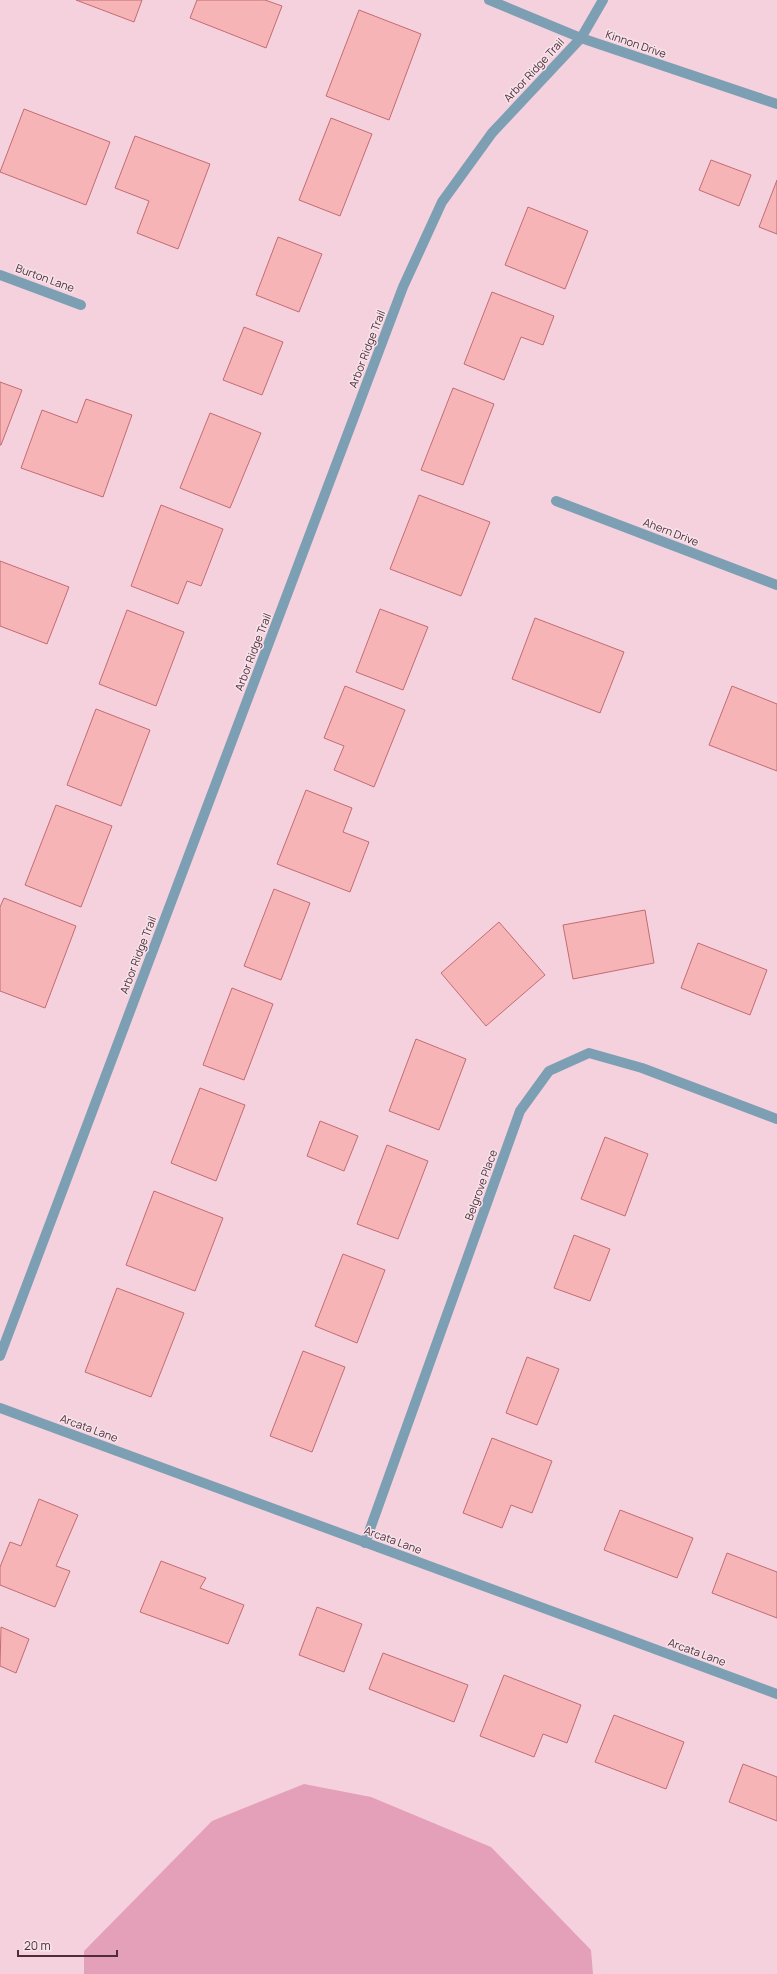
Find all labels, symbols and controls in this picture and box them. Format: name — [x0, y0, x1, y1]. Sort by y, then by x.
street label: Kinnon Drive — [604, 26, 669, 61]
street label: Arbor Ridge Trail — [500, 34, 567, 105]
street label: Burton Lane — [14, 260, 77, 295]
street label: Arbor Ridge Trail — [345, 308, 388, 390]
street label: Ahern Drive — [641, 514, 702, 549]
street label: Arbor Ridge Trail — [231, 611, 274, 693]
street label: Arbor Ridge Trail — [116, 914, 159, 996]
street label: Belgrove Place — [461, 1147, 500, 1222]
street label: Arcata Lane — [58, 1410, 121, 1445]
street label: Arcata Lane — [362, 1522, 425, 1557]
street label: Arcata Lane — [666, 1634, 729, 1669]
scale bar — [18, 1932, 117, 1958]
text: 20 m — [24, 1937, 51, 1954]

